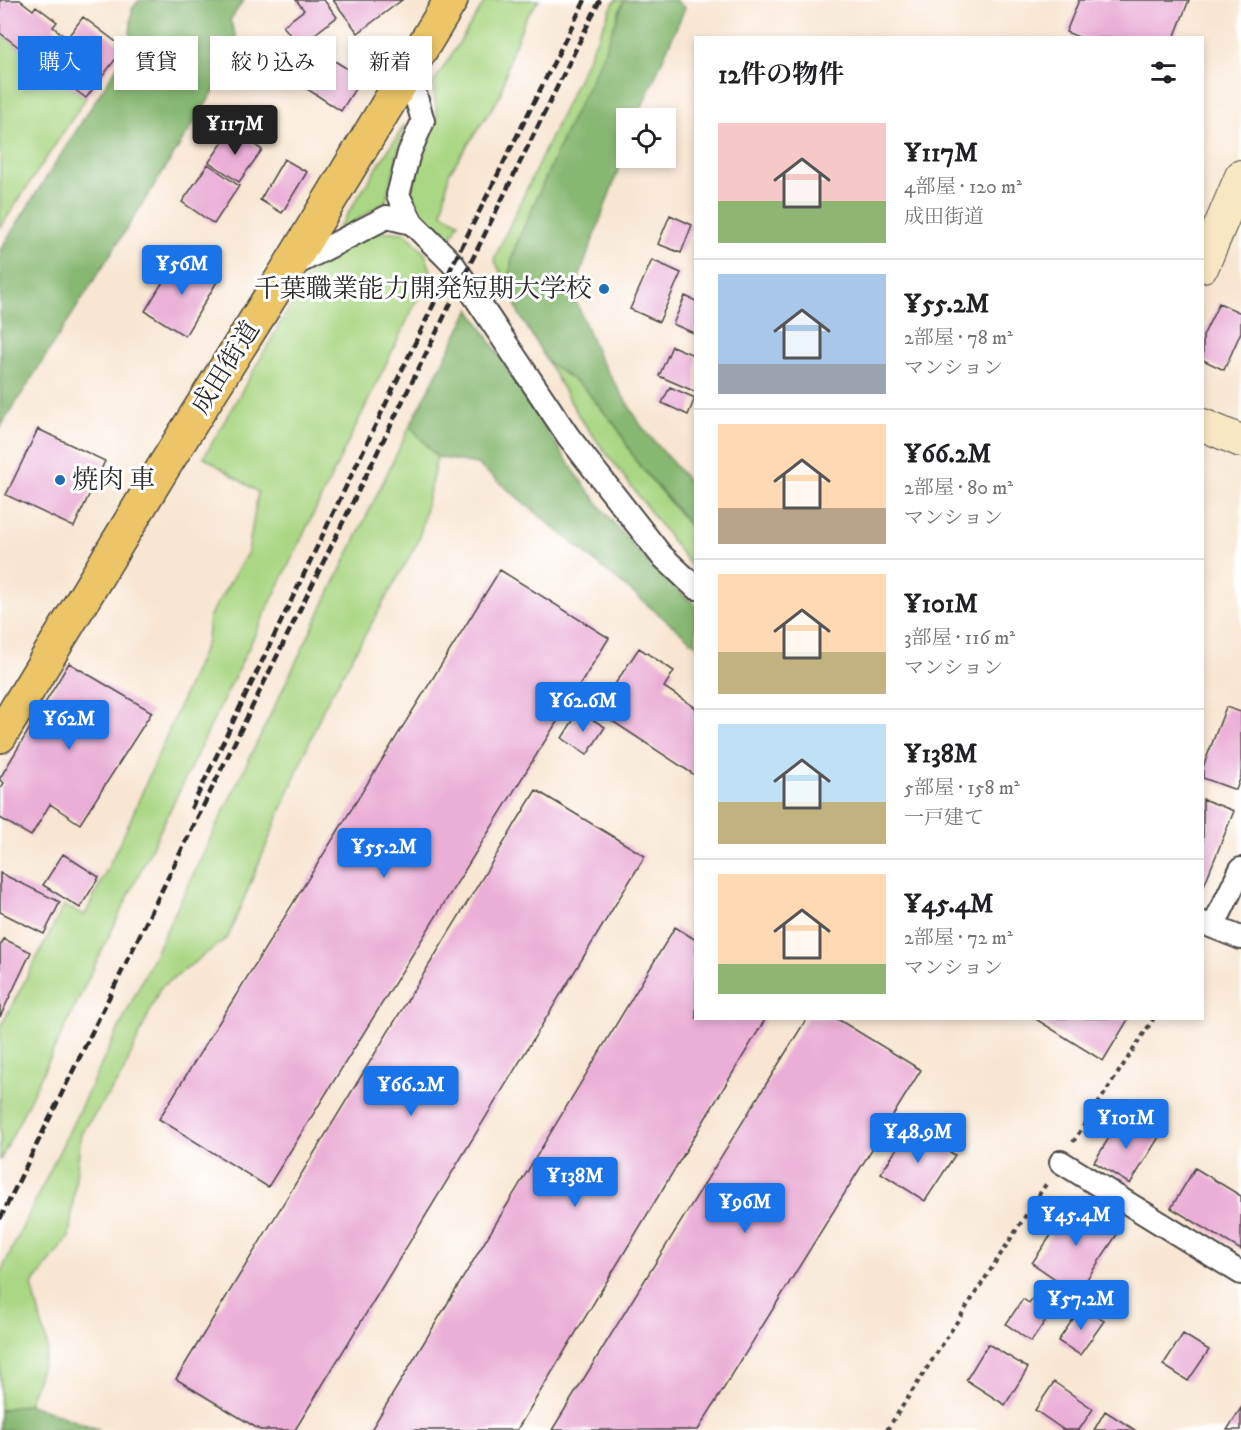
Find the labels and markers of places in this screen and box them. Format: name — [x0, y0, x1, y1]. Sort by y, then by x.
pin: ¥117M — [193, 105, 277, 156]
pin: ¥56M — [146, 245, 218, 296]
place label: 千葉職業能力開発短期大学校 — [254, 273, 592, 306]
marker: 千葉職業能力開発短期大学校 — [597, 282, 611, 296]
place label: 焼肉 車 — [72, 464, 156, 497]
marker: 焼肉 車 — [53, 473, 67, 487]
pin: ¥62.6M — [534, 682, 632, 733]
pin: ¥62M — [33, 700, 105, 751]
pin: ¥55.2M — [335, 828, 433, 879]
pin: ¥66.2M — [362, 1066, 460, 1117]
pin: ¥101M — [1084, 1099, 1168, 1150]
pin: ¥48.9M — [869, 1113, 967, 1164]
pin: ¥138M — [533, 1157, 617, 1208]
pin: ¥96M — [709, 1183, 781, 1234]
pin: ¥45.4M — [1027, 1196, 1125, 1247]
pin: ¥57.2M — [1032, 1280, 1130, 1331]

